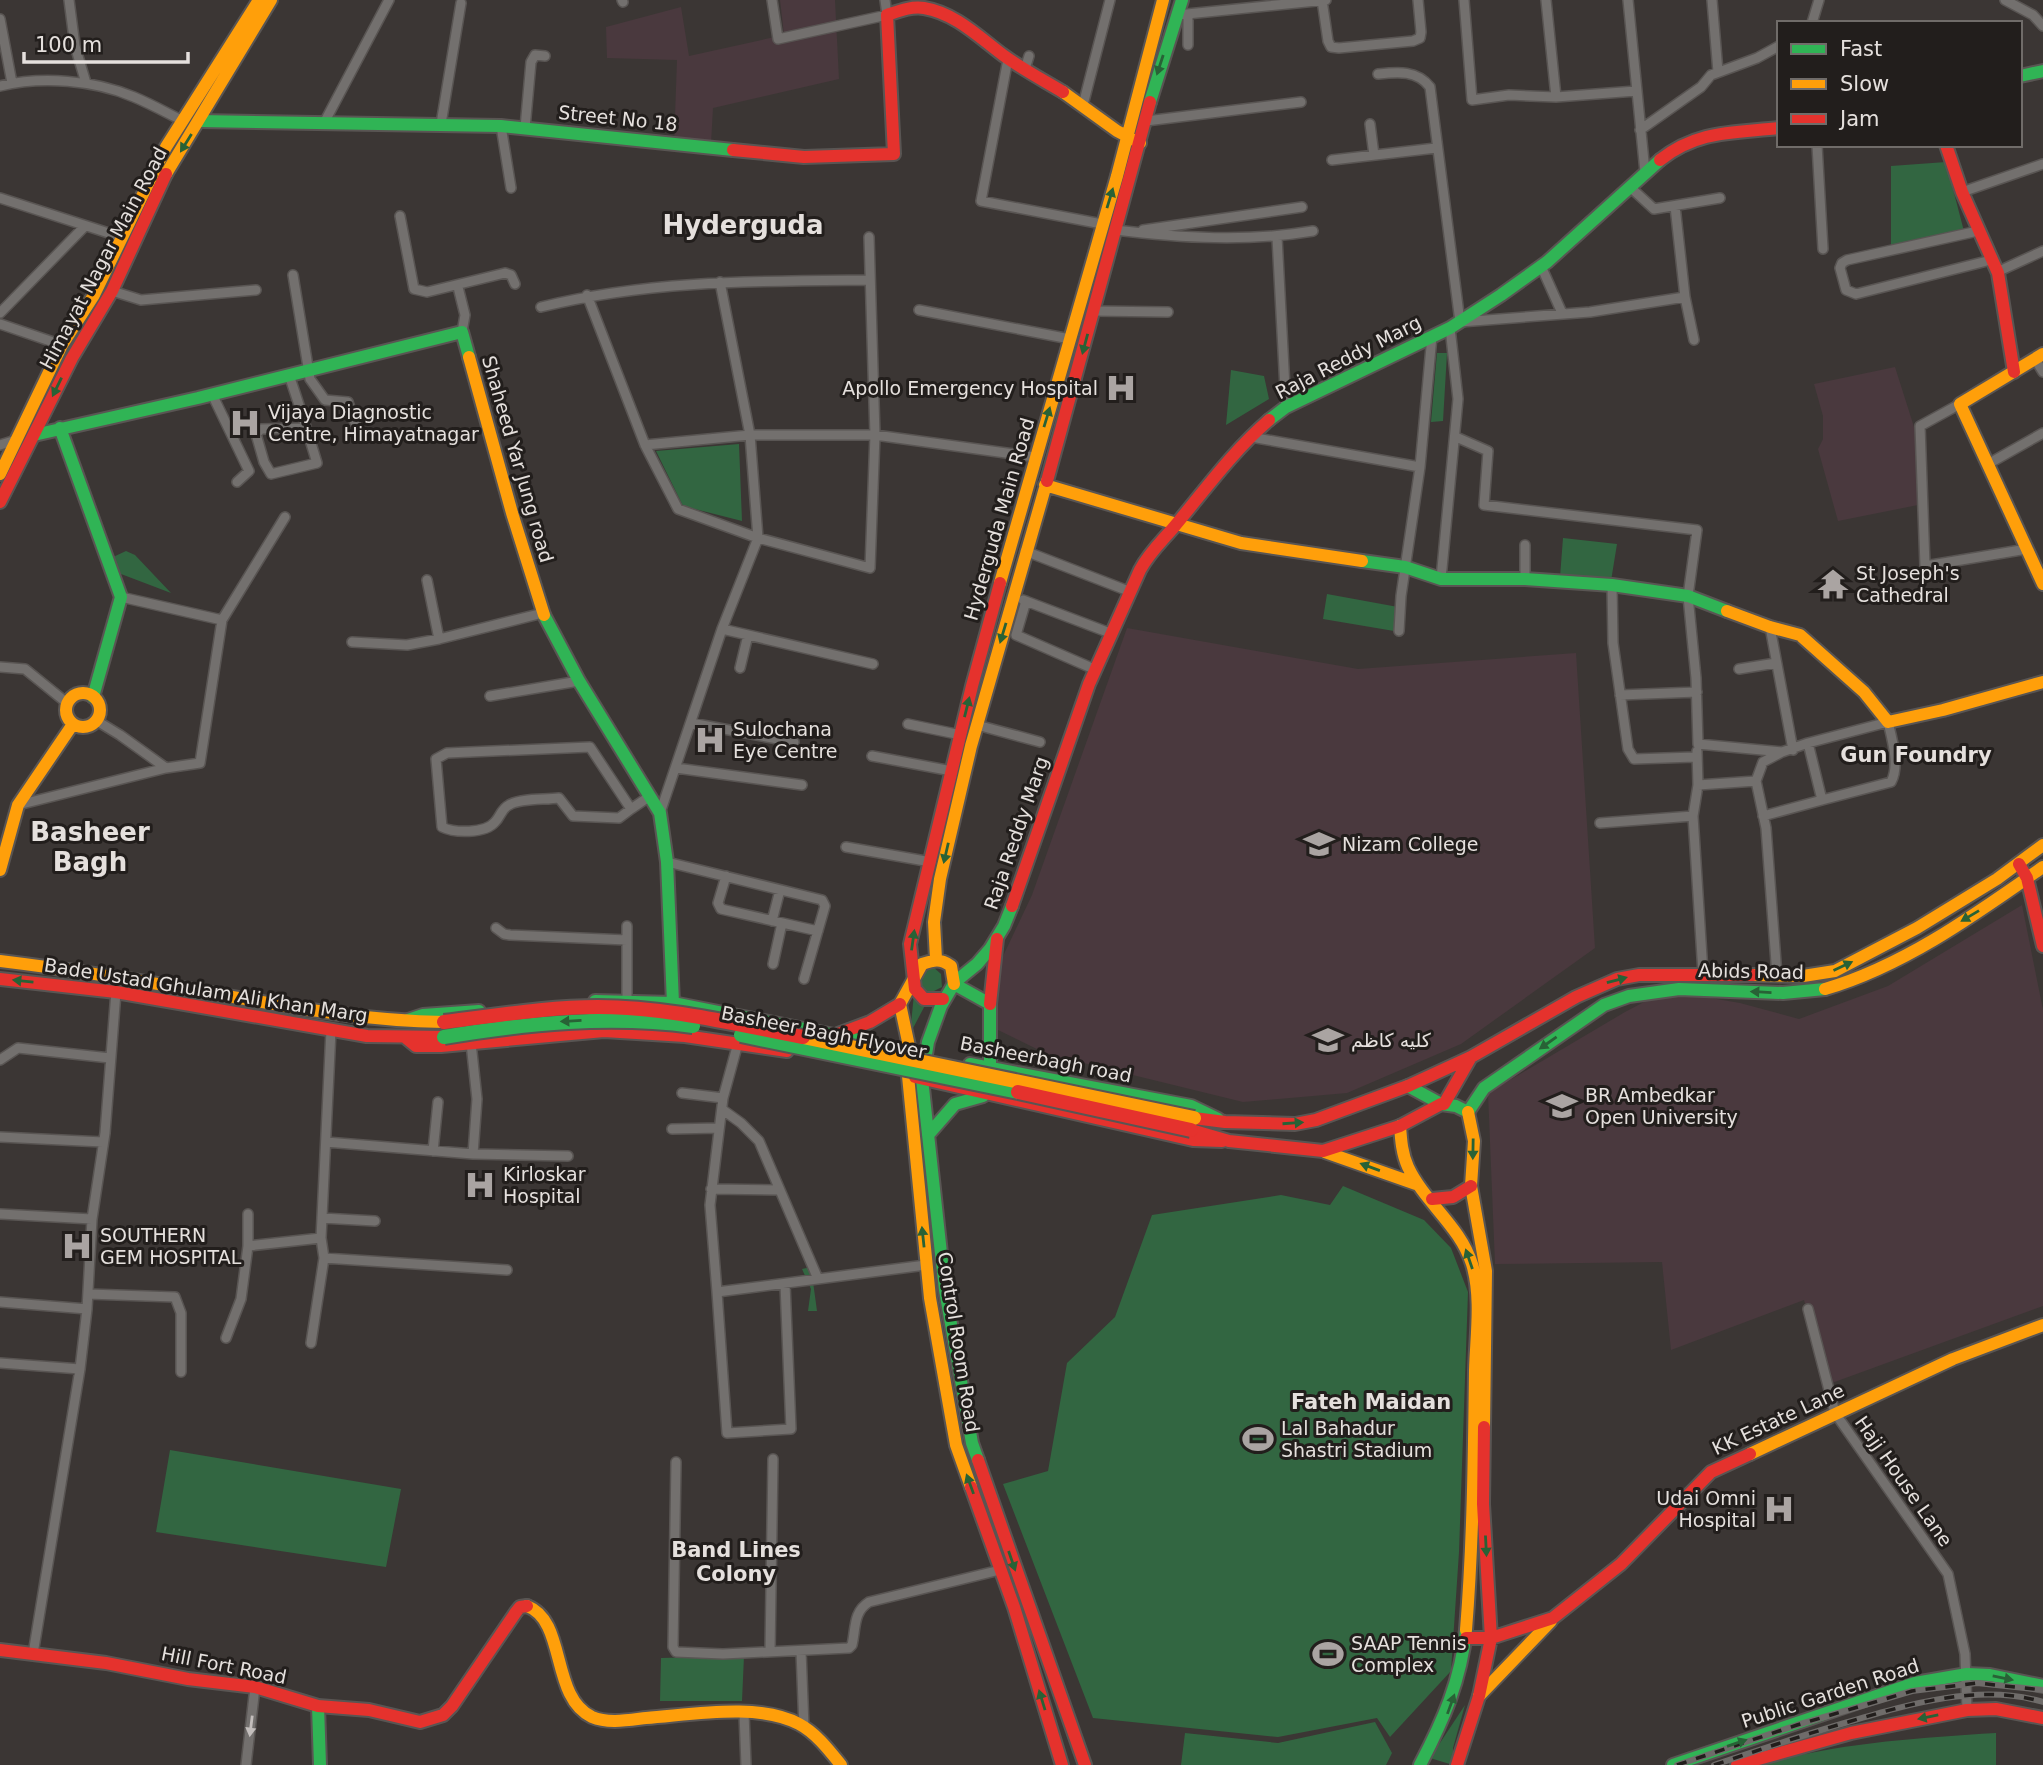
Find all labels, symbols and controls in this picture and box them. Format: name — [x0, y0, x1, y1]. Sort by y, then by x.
scale bar — [24, 21, 189, 65]
legend — [1777, 21, 2022, 147]
text: 100 m — [35, 33, 102, 57]
text: Fast — [1840, 37, 1882, 61]
one-way arrow — [1154, 54, 1165, 75]
text: Slow — [1840, 72, 1889, 96]
street label: Street No 18 — [557, 101, 679, 135]
text: Jam — [1838, 107, 1880, 131]
one-way arrow — [179, 133, 192, 152]
street label: Himayat Nagar Main Road — [35, 143, 171, 373]
one-way arrow — [1105, 187, 1116, 208]
district label: Hyderguda — [662, 210, 824, 240]
street label: Raja Reddy Marg — [1272, 311, 1424, 403]
one-way arrow — [1080, 334, 1090, 355]
street label: Shaheed Yar Jung road — [478, 353, 558, 565]
hospital icon: Apollo Emergency Hospital — [1104, 371, 1138, 405]
one-way arrow — [52, 377, 63, 397]
place label: Apollo Emergency Hospital — [842, 377, 1098, 399]
place label: Vijaya Diagnostic Centre, Himayatnagar — [268, 401, 479, 445]
hospital icon: Vijaya Diagnostic Centre, Himayatnagar — [228, 406, 262, 440]
one-way arrow — [1043, 406, 1053, 427]
street label: Hyderguda Main Road — [960, 415, 1038, 623]
place label: St Joseph's Cathedral — [1856, 562, 1960, 606]
temple icon: St Joseph's Cathedral — [1816, 567, 1850, 601]
one-way arrow — [997, 623, 1007, 644]
one-way arrow — [962, 696, 973, 718]
place label: Sulochana Eye Centre — [733, 718, 838, 762]
hospital icon: Sulochana Eye Centre — [693, 723, 727, 757]
district label: Gun Foundry — [1840, 743, 1992, 767]
street label: Raja Reddy Marg — [979, 754, 1053, 912]
district label: Basheer Bagh — [30, 817, 150, 877]
school or university icon: Nizam College — [1302, 827, 1336, 861]
place label: Nizam College — [1342, 833, 1479, 855]
one-way arrow — [940, 842, 951, 864]
one-way arrow — [1960, 910, 1979, 922]
one-way arrow — [907, 929, 918, 951]
street label: Bade Ustad Ghulam Ali Khan Marg — [43, 954, 369, 1026]
street label: Abids Road — [1698, 959, 1804, 983]
one-way arrow — [1832, 960, 1853, 971]
one-way arrow — [1607, 974, 1629, 985]
one-way arrow — [12, 975, 34, 986]
one-way arrow — [1750, 987, 1772, 998]
street label: Basheer Bagh Flyover — [720, 1001, 929, 1063]
one-way arrow — [560, 1015, 582, 1026]
school or university icon: كليه كاظم — [1311, 1023, 1345, 1057]
place label: كليه كاظم — [1351, 1029, 1432, 1052]
street label: Basheerbagh road — [958, 1032, 1134, 1086]
one-way arrow — [1539, 1036, 1557, 1050]
place label: BR Ambedkar Open University — [1585, 1084, 1738, 1128]
school or university icon: BR Ambedkar Open University — [1545, 1089, 1579, 1123]
one-way arrow — [1282, 1117, 1304, 1128]
one-way arrow — [1467, 1138, 1478, 1160]
one-way arrow — [1359, 1161, 1380, 1172]
place label: Kirloskar Hospital — [503, 1163, 586, 1207]
hospital icon: Kirloskar Hospital — [463, 1168, 497, 1202]
place label: SOUTHERN GEM HOSPITAL — [100, 1224, 242, 1268]
one-way arrow — [917, 1226, 928, 1248]
hospital icon: SOUTHERN GEM HOSPITAL — [60, 1229, 94, 1263]
one-way arrow — [1463, 1249, 1474, 1270]
street label: Control Room Road — [934, 1250, 984, 1434]
street label: KK Estate Lane — [1709, 1379, 1847, 1459]
district label: Fateh Maidan — [1291, 1390, 1451, 1414]
street label: Hajj House Lane — [1851, 1412, 1957, 1550]
place label: Lal Bahadur Shastri Stadium — [1281, 1417, 1432, 1461]
sports icon: Lal Bahadur Shastri Stadium — [1241, 1422, 1275, 1456]
one-way arrow — [964, 1474, 975, 1495]
place label: Udai Omni Hospital — [1656, 1487, 1756, 1531]
hospital icon: Udai Omni Hospital — [1762, 1492, 1796, 1526]
one-way arrow — [1480, 1536, 1491, 1558]
district label: Band Lines Colony — [671, 1538, 801, 1586]
one-way arrow — [1007, 1550, 1018, 1571]
place label: SAAP Tennis Complex — [1351, 1632, 1467, 1676]
sports icon: SAAP Tennis Complex — [1311, 1637, 1345, 1671]
street label: Hill Fort Road — [160, 1642, 288, 1688]
street label: Public Garden Road — [1738, 1654, 1922, 1732]
one-way arrow — [1992, 1672, 2014, 1683]
one-way arrow — [1037, 1689, 1047, 1710]
one-way arrow — [1446, 1694, 1457, 1715]
one-way arrow — [1917, 1711, 1939, 1722]
one-way arrow — [245, 1715, 256, 1737]
one-way arrow — [1727, 1737, 1748, 1748]

